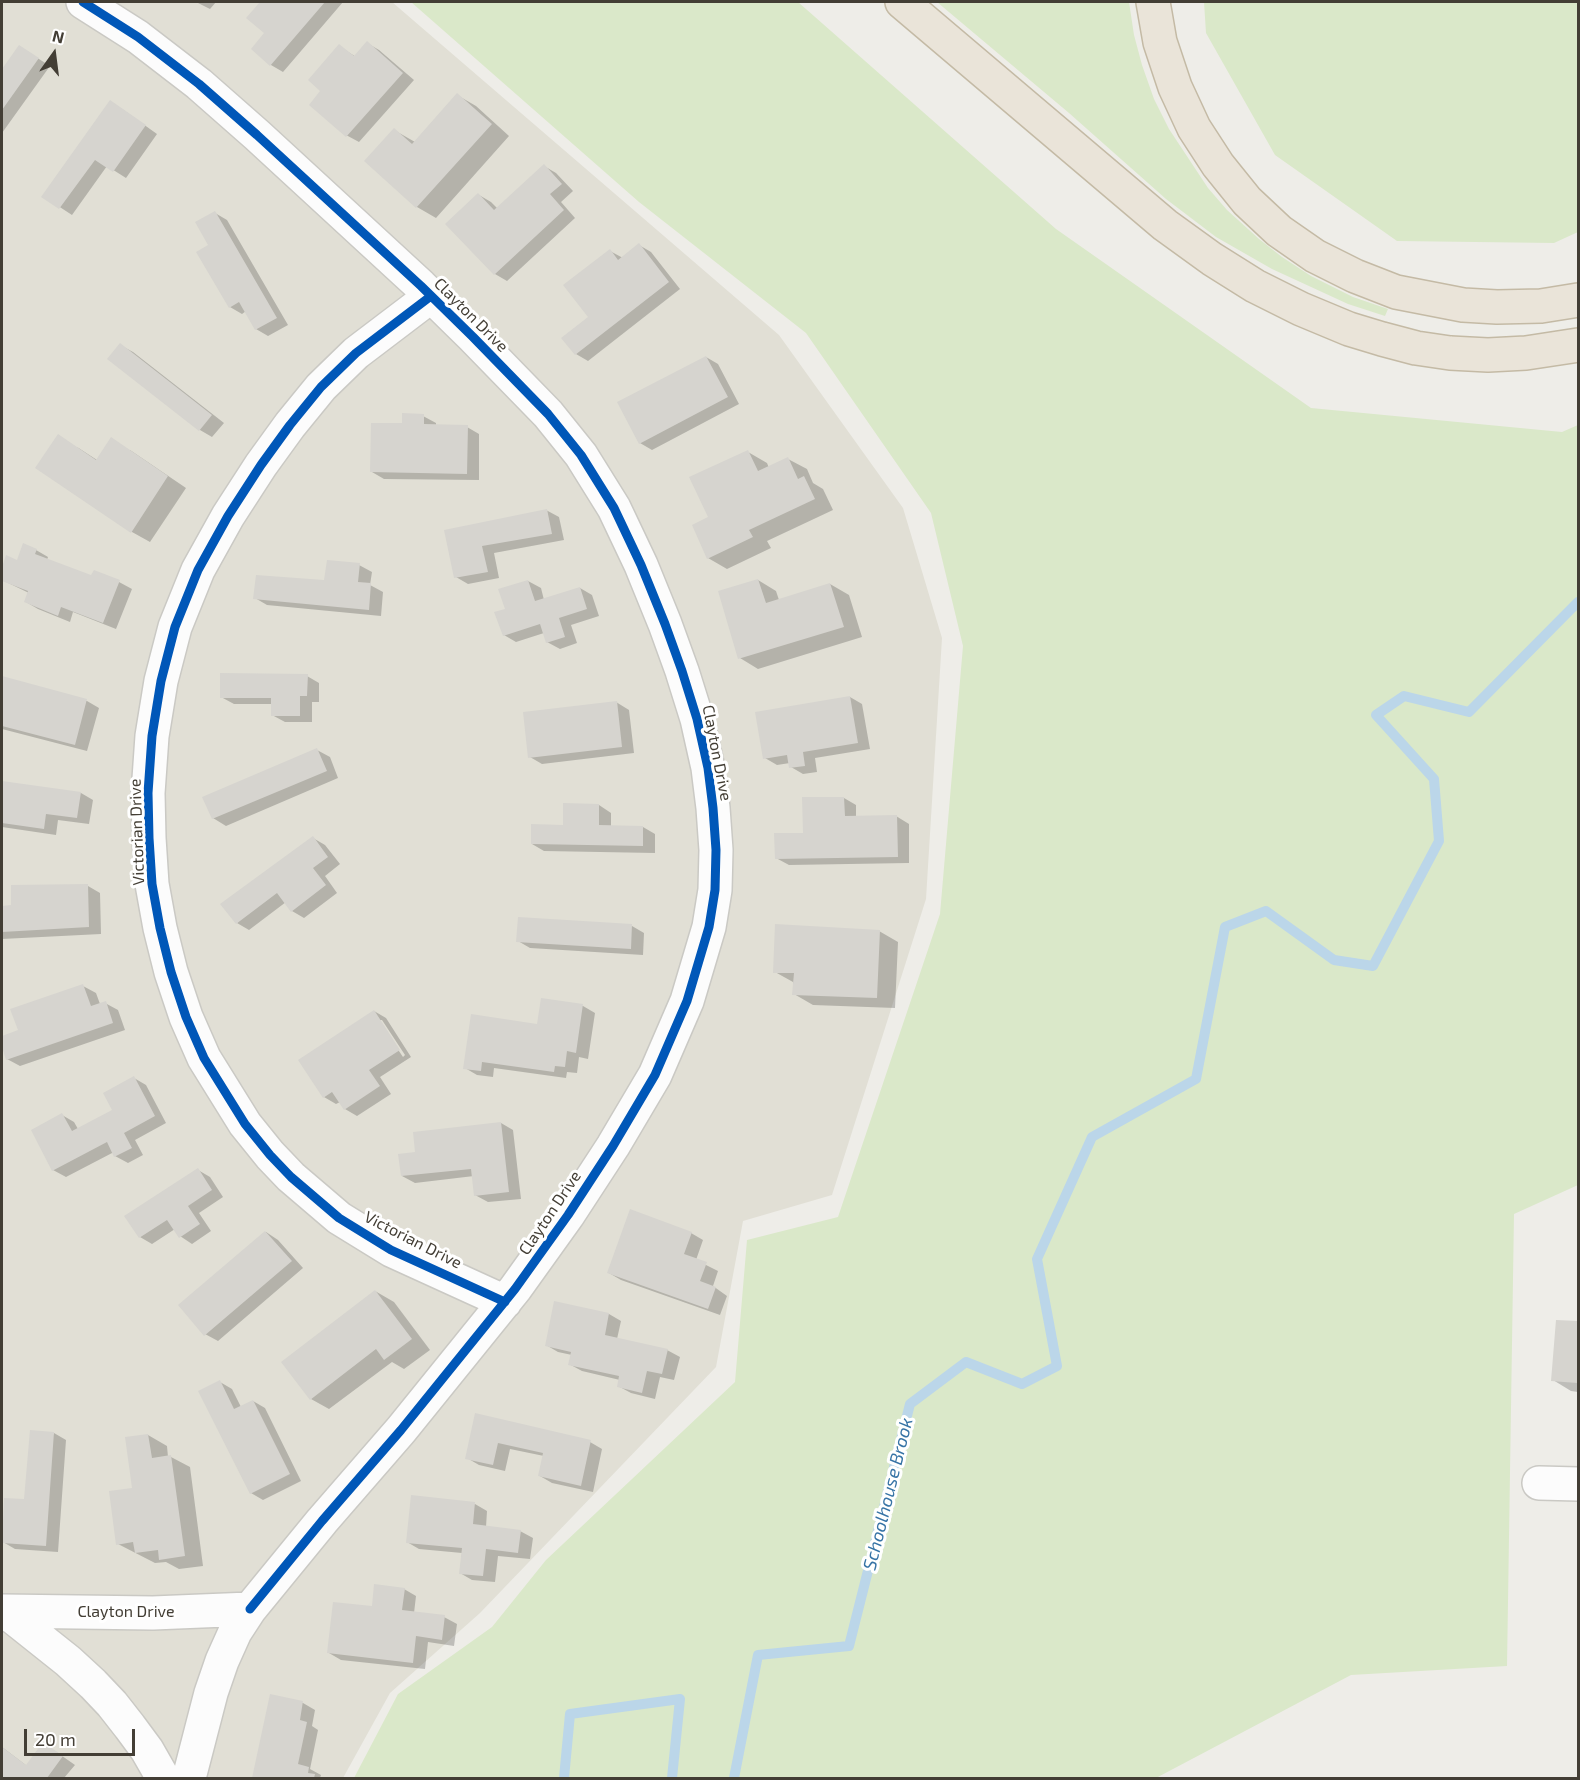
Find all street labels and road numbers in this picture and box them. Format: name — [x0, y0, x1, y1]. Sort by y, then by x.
street label: Clayton Drive — [430, 274, 512, 356]
street label: Clayton Drive — [698, 703, 736, 803]
street label: Victorian Drive — [126, 778, 148, 886]
street label: Clayton Drive — [515, 1167, 585, 1259]
street label: Victorian Drive — [361, 1207, 465, 1273]
street label: Clayton Drive — [77, 1602, 175, 1622]

